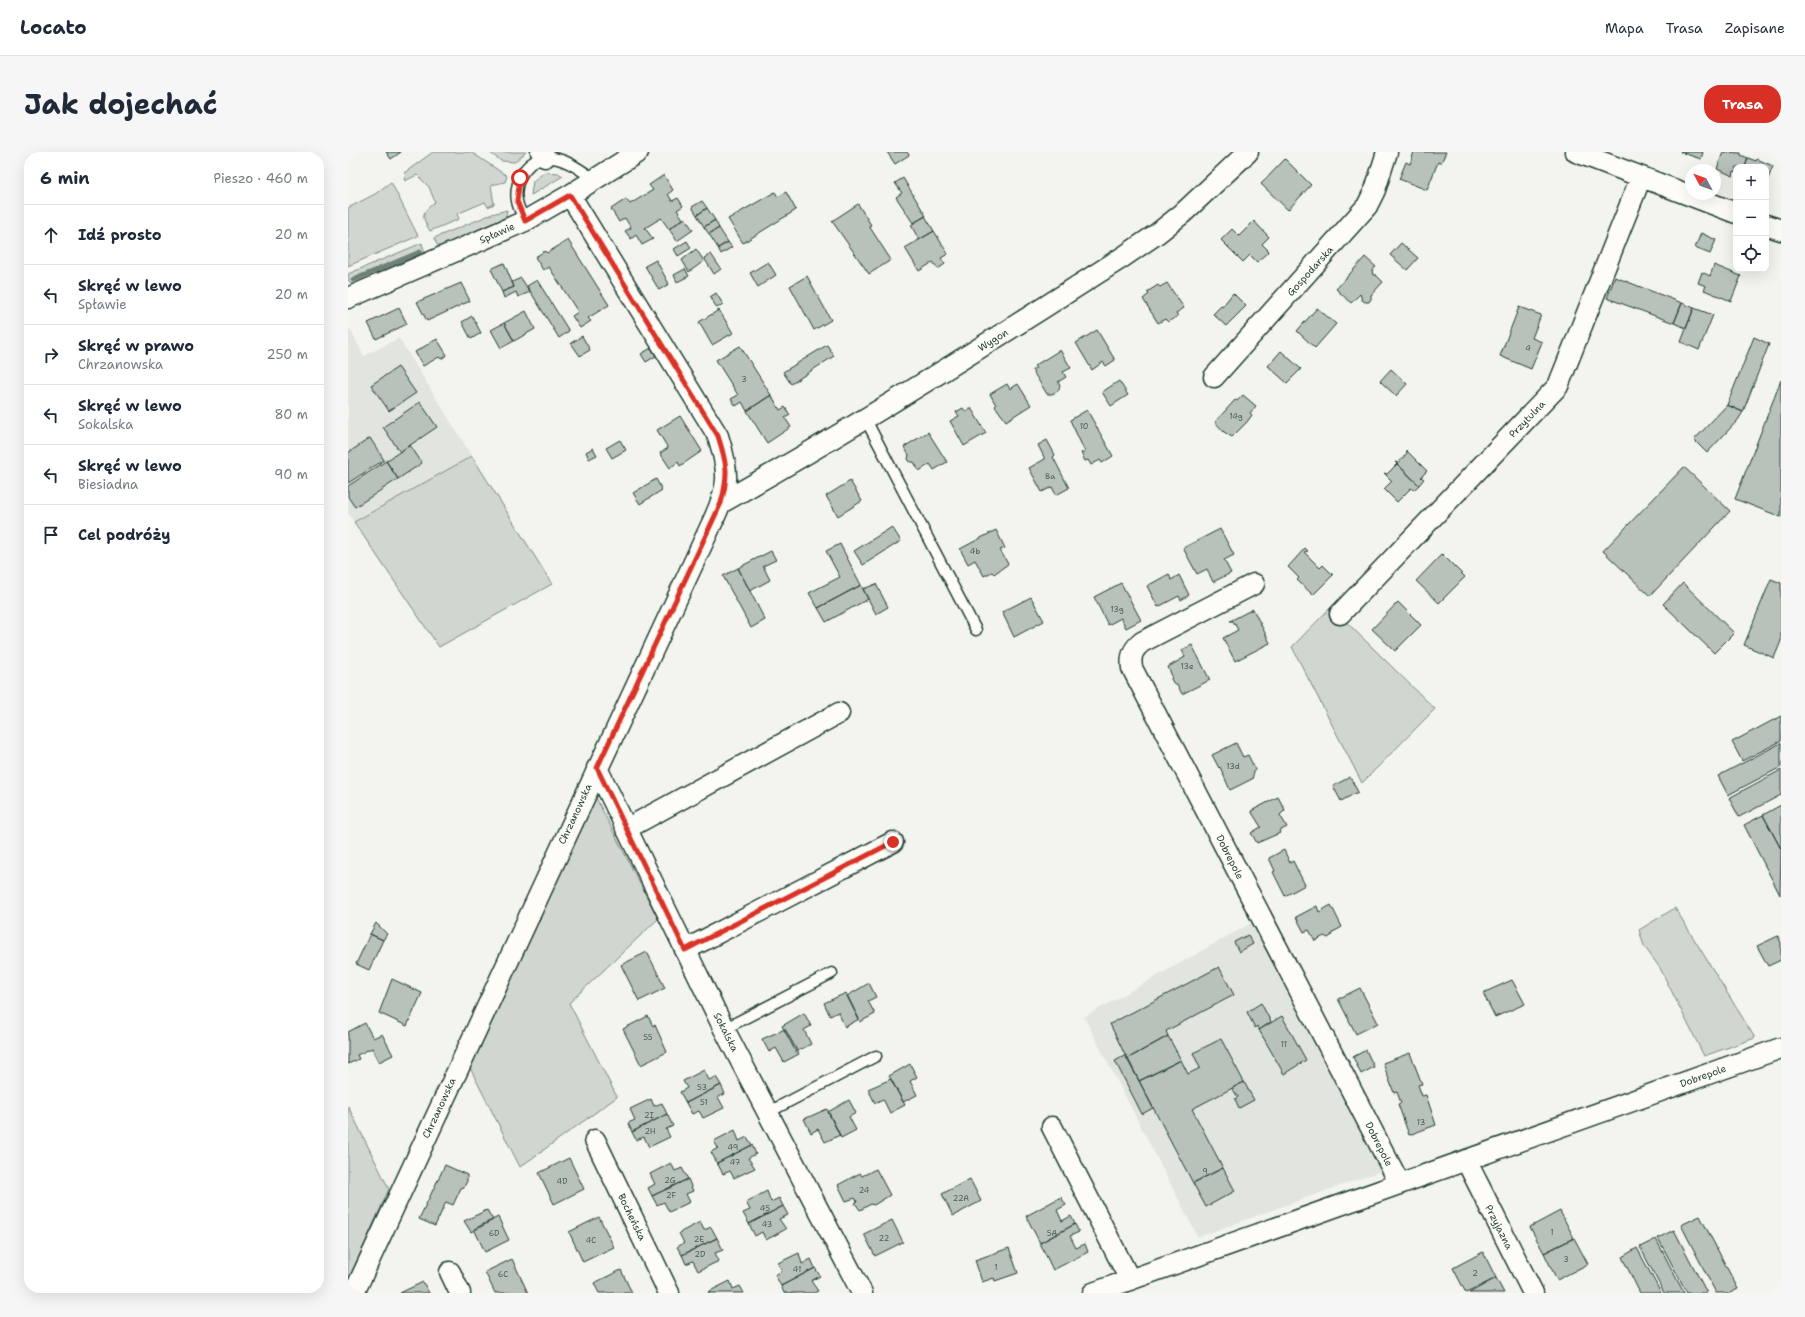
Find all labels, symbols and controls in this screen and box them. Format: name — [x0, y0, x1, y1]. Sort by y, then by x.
text: Locato — [20, 15, 87, 40]
text: Mapa — [1605, 19, 1644, 37]
text: Trasa — [1666, 19, 1703, 37]
text: Zapisane — [1725, 19, 1785, 37]
text: Jak dojechać — [24, 85, 218, 123]
button: Trasa — [1704, 85, 1781, 123]
north arrow — [1685, 164, 1721, 200]
map controls — [1733, 164, 1769, 272]
button: + — [1733, 164, 1769, 200]
text: 6 min — [40, 167, 90, 189]
route start — [511, 169, 529, 187]
text: Pieszo · 460 m — [214, 170, 308, 187]
button: − — [1733, 200, 1769, 236]
street label: Spławie — [477, 219, 517, 247]
icon: ahead — [40, 224, 62, 246]
text: Idź prosto — [78, 225, 162, 245]
text: 20 m — [275, 226, 308, 243]
button: locate — [1733, 236, 1769, 272]
street label: Gospodarska — [1284, 243, 1336, 299]
text: Skręć w lewo — [78, 276, 182, 296]
icon: left — [40, 284, 62, 306]
text: 20 m — [275, 286, 308, 303]
text: Spławie — [78, 296, 127, 313]
street label: Wygon — [975, 326, 1011, 354]
text: Skręć w prawo — [78, 336, 194, 356]
house number: 4 — [1525, 343, 1531, 354]
icon: right — [40, 344, 62, 366]
text: 250 m — [267, 346, 308, 363]
text: Chrzanowska — [78, 356, 163, 373]
house number: 3 — [741, 374, 747, 385]
text: Skręć w lewo — [78, 396, 182, 416]
street label: Przytulna — [1506, 397, 1548, 440]
icon: left — [40, 404, 62, 426]
text: 80 m — [274, 406, 308, 423]
house number: 14g — [1229, 411, 1243, 422]
text: Sokalska — [78, 416, 133, 433]
house number: 10 — [1080, 421, 1088, 432]
text: Skręć w lewo — [78, 456, 182, 476]
icon: left — [40, 464, 62, 486]
text: 90 m — [274, 466, 308, 483]
house number: 8a — [1045, 471, 1055, 482]
text: Biesiadna — [78, 476, 138, 493]
icon: arrive — [40, 524, 62, 546]
text: Cel podróży — [78, 525, 170, 545]
house number: 4b — [970, 546, 980, 557]
house number: 13g — [1110, 604, 1124, 615]
house number: 13e — [1181, 661, 1194, 672]
house number: 13d — [1226, 761, 1240, 772]
street label: Chrzanowska — [555, 781, 595, 846]
route end — [884, 833, 902, 851]
street label: Dobrepole — [1213, 833, 1247, 882]
street label: Sokalska — [711, 1010, 742, 1055]
house number: 55 — [643, 1032, 653, 1043]
house number: 11 — [1281, 1039, 1287, 1050]
street label: Dobrepole — [1678, 1062, 1728, 1090]
street label: Chrzanowska — [419, 1075, 459, 1140]
house number: 53 — [697, 1082, 707, 1093]
house number: 51 — [700, 1097, 708, 1108]
house number: 2I — [644, 1110, 655, 1121]
house number: 13 — [1417, 1117, 1425, 1128]
street label: Dobrepole — [1362, 1120, 1396, 1169]
house number: 2H — [644, 1126, 656, 1137]
house number: 49 — [728, 1142, 738, 1153]
house number: 47 — [730, 1157, 741, 1168]
house number: 9 — [1202, 1166, 1208, 1177]
house number: 2G — [664, 1175, 676, 1186]
house number: 4D — [557, 1176, 567, 1187]
house number: 24 — [859, 1185, 870, 1196]
house number: 2F — [666, 1190, 676, 1201]
street label: Bocheńska — [615, 1191, 649, 1243]
house number: 22A — [953, 1193, 969, 1204]
street label: Przyjazna — [1482, 1202, 1516, 1252]
house number: 45 — [760, 1203, 770, 1214]
house number: 43 — [762, 1219, 772, 1230]
house number: 1 — [1550, 1227, 1554, 1238]
house number: 6D — [489, 1228, 499, 1239]
house number: 5A — [1047, 1228, 1058, 1239]
house number: 22 — [879, 1233, 890, 1244]
house number: 2E — [694, 1234, 704, 1245]
house number: 4C — [586, 1235, 596, 1246]
house number: 2D — [695, 1249, 705, 1260]
house number: 3 — [1563, 1254, 1569, 1265]
house number: 1 — [994, 1262, 998, 1273]
house number: 41 — [793, 1264, 801, 1275]
house number: 2 — [1472, 1268, 1478, 1279]
house number: 6C — [498, 1269, 508, 1280]

